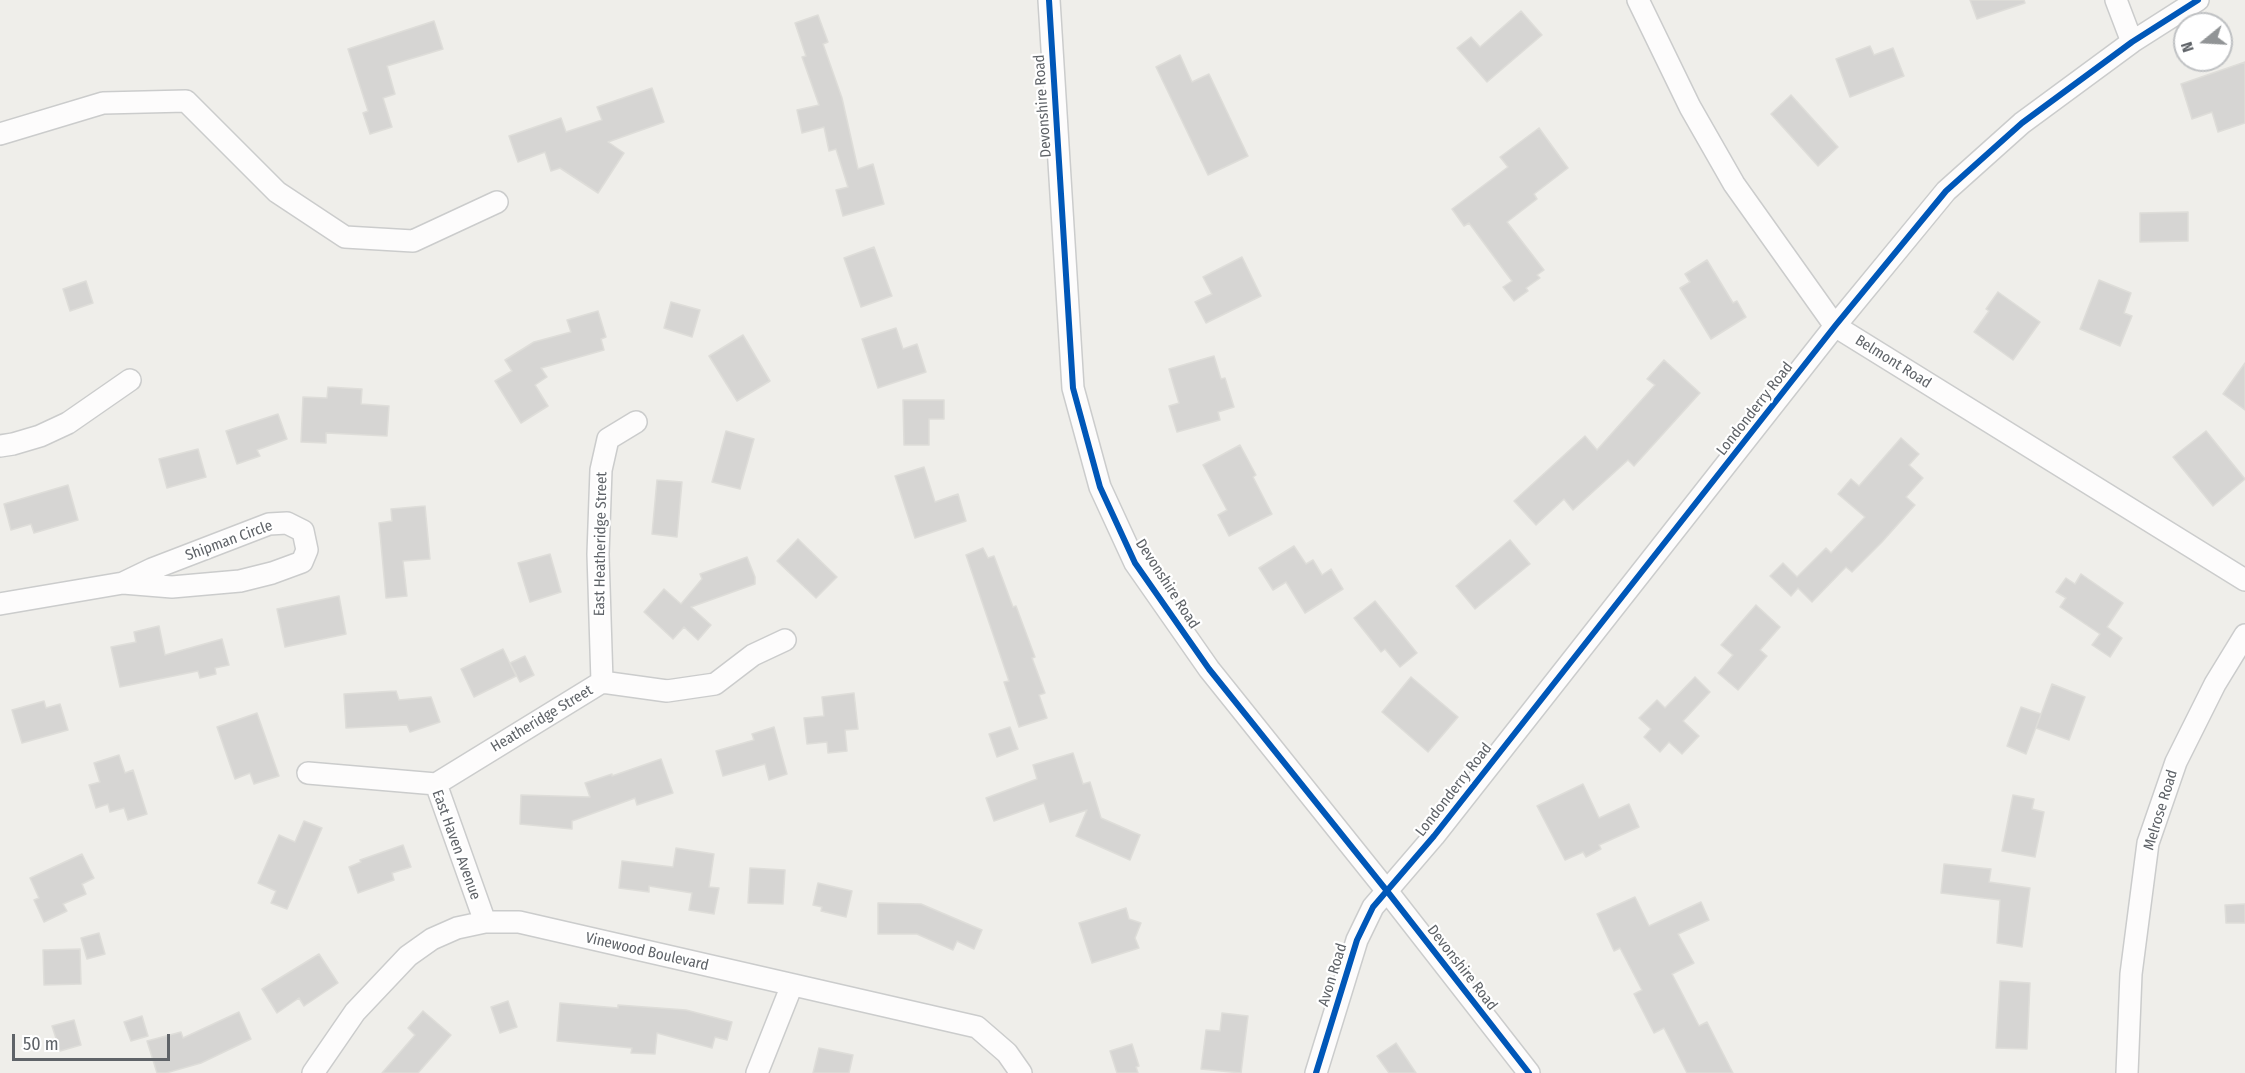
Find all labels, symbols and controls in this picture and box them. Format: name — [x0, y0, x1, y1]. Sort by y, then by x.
north arrow — [2173, 12, 2233, 72]
text: N — [2177, 40, 2198, 55]
street label: Devonshire Road — [1030, 54, 1056, 158]
street label: Belmont Road — [1852, 331, 1934, 393]
street label: Londonderry Road — [1713, 359, 1797, 459]
street label: East Heatheridge Street — [591, 472, 611, 616]
street label: Shipman Circle — [183, 517, 275, 565]
street label: Devonshire Road — [1131, 536, 1203, 632]
street label: Heatheridge Street — [488, 682, 596, 756]
street label: Londonderry Road — [1412, 740, 1496, 840]
street label: Melrose Road — [2140, 768, 2182, 852]
street label: East Haven Avenue — [428, 788, 484, 902]
street label: Devonshire Road — [1423, 922, 1501, 1014]
street label: Vinewood Boulevard — [584, 929, 710, 975]
street label: Avon Road — [1315, 941, 1351, 1009]
scale bar — [15, 1022, 172, 1060]
text: 50 m — [23, 1033, 59, 1055]

